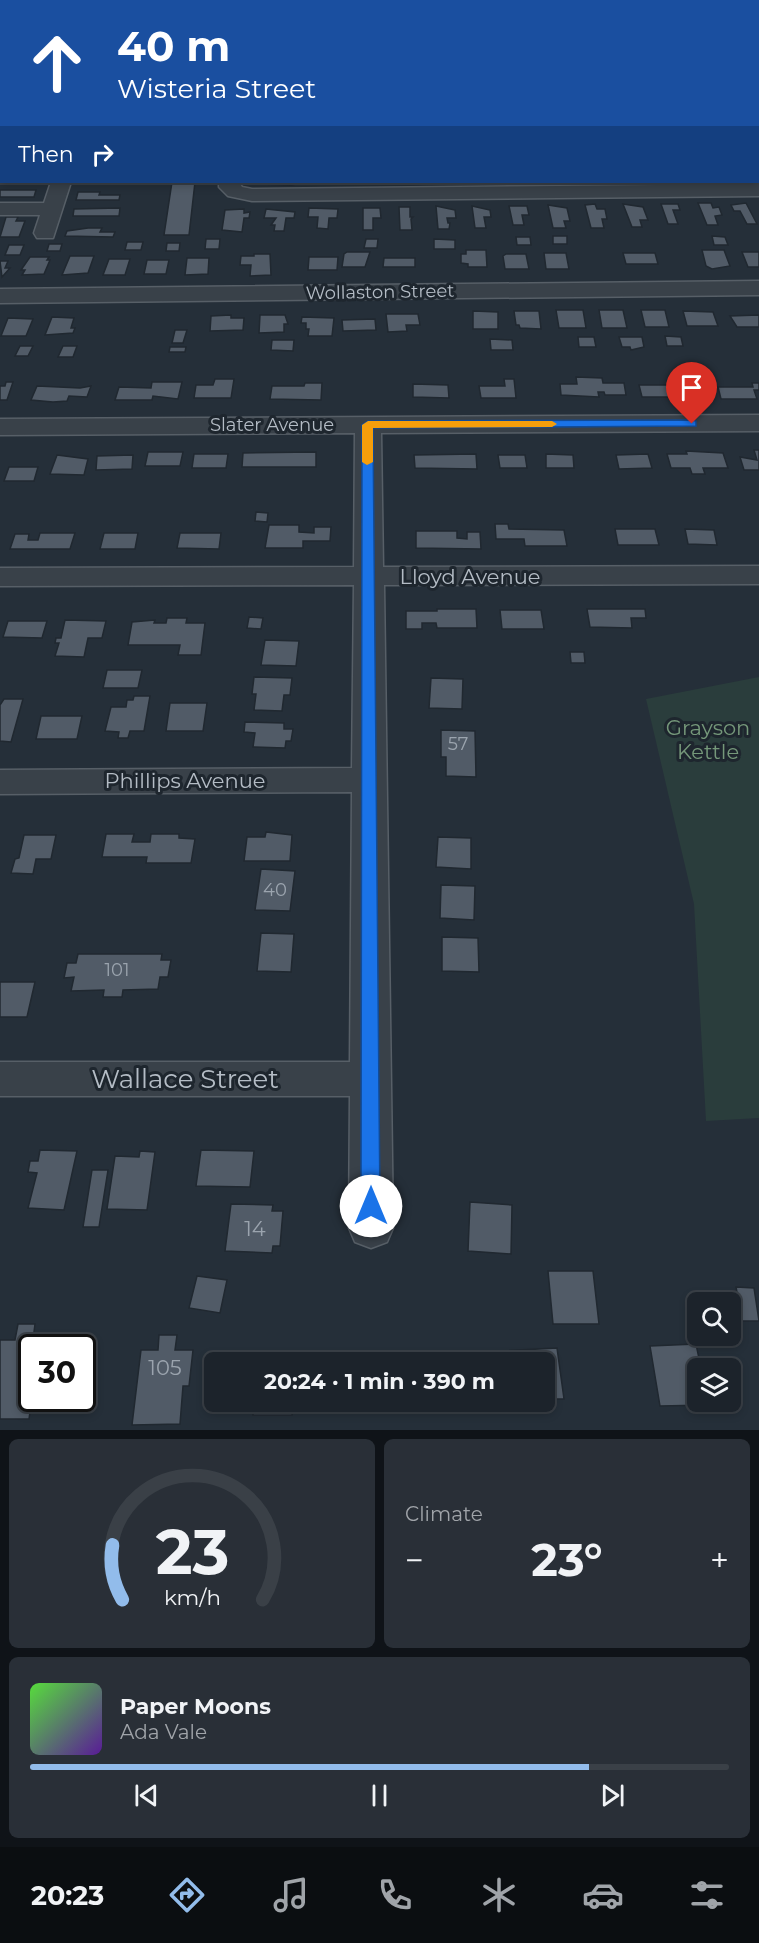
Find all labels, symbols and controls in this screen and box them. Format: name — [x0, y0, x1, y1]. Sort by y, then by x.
text: 40 m — [117, 20, 230, 72]
icon: ahead — [18, 24, 96, 102]
text: Wisteria Street — [117, 72, 316, 105]
icon: right — [86, 138, 119, 171]
text: Then — [18, 141, 74, 168]
street label: Wollaston Street — [305, 280, 455, 304]
pin — [666, 362, 717, 424]
icon: arrive — [675, 371, 708, 404]
street label: Slater Avenue — [210, 414, 334, 436]
street label: Lloyd Avenue — [400, 564, 540, 589]
park label: Grayson Kettle — [666, 715, 750, 764]
house number: 57 — [448, 733, 468, 755]
street label: Phillips Avenue — [104, 768, 266, 793]
house number: 40 — [263, 879, 287, 901]
house number: 101 — [105, 959, 129, 981]
street label: Wallace Street — [91, 1063, 279, 1095]
position arrow — [339, 1174, 403, 1238]
house number: 14 — [244, 1216, 266, 1241]
map controls — [687, 1292, 741, 1412]
button: search — [687, 1292, 741, 1346]
speed limit sign: 30 — [18, 1334, 96, 1412]
house number: 105 — [148, 1355, 182, 1380]
button: layers — [687, 1358, 741, 1412]
text: 20:24 · 1 min · 390 m — [264, 1368, 495, 1395]
text: Climate — [405, 1502, 483, 1526]
text: 23 — [155, 1514, 229, 1590]
text: 23° — [531, 1532, 603, 1587]
text: − — [405, 1540, 424, 1580]
text: + — [710, 1540, 729, 1580]
text: km/h — [163, 1585, 221, 1611]
text: Paper Moons — [120, 1693, 271, 1720]
text: Ada Vale — [120, 1720, 207, 1744]
icon: previous — [130, 1779, 163, 1812]
icon: pause — [363, 1779, 396, 1812]
icon: next — [596, 1779, 629, 1812]
icon: directions — [166, 1874, 208, 1916]
icon: music — [270, 1874, 312, 1916]
icon: phone — [374, 1874, 416, 1916]
icon: climate — [478, 1874, 520, 1916]
icon: car — [582, 1874, 624, 1916]
icon: filters — [686, 1874, 728, 1916]
text: 20:23 — [31, 1879, 104, 1912]

